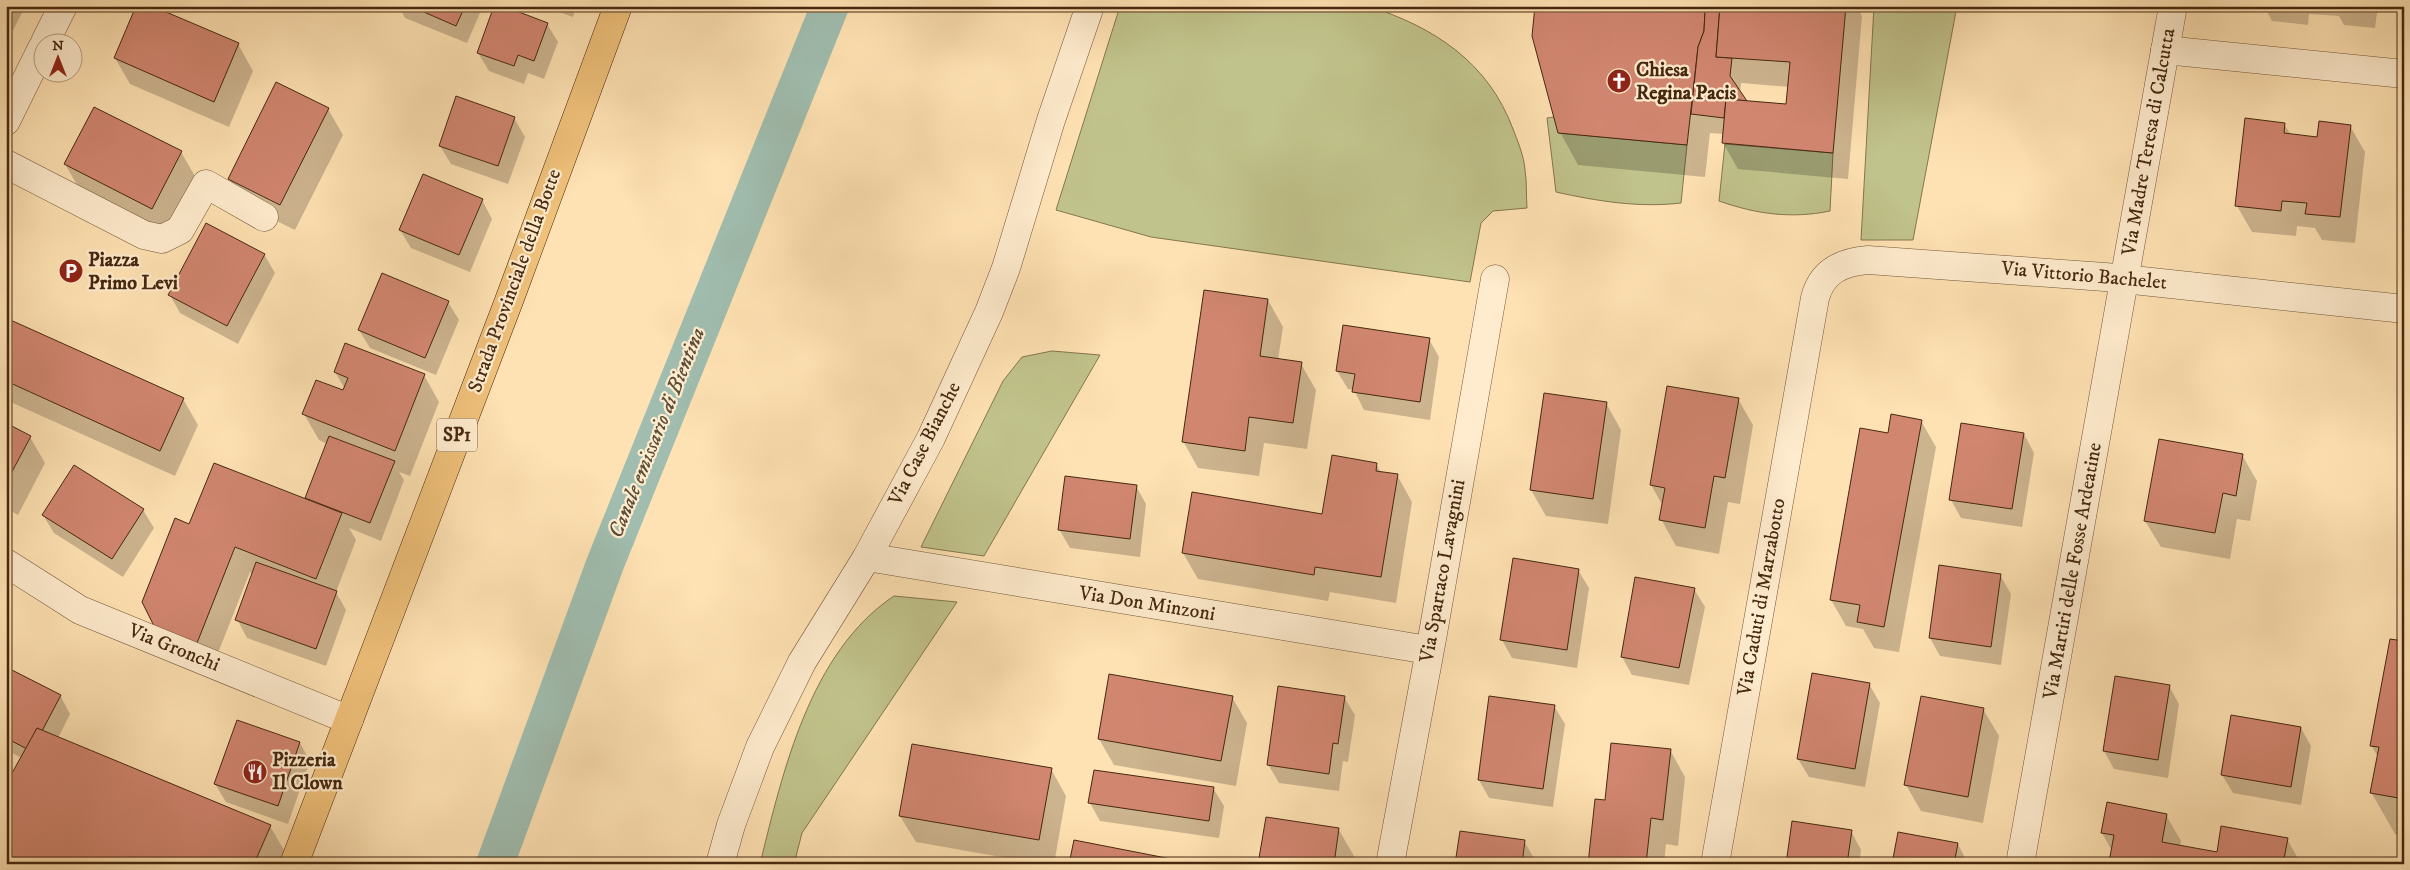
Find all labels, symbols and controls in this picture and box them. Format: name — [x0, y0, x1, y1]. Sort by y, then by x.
street label: Via Madre Teresa di Calcutta — [2116, 26, 2181, 259]
north arrow — [32, 32, 82, 82]
text: N — [52, 37, 64, 55]
place label: Chiesa Regina Pacis — [1636, 58, 1736, 106]
church icon: Chiesa Regina Pacis — [1606, 68, 1632, 94]
street label: Strada Provinciale della Botte — [463, 166, 567, 396]
place label: Piazza Primo Levi — [88, 248, 178, 296]
street label: Via Vittorio Bachelet — [1999, 256, 2168, 296]
parking icon: Piazza Primo Levi — [58, 258, 84, 284]
water label: Canale emissario di Bientina — [603, 324, 711, 542]
street label: Via Case Bianche — [883, 378, 967, 511]
road number: SP1 — [437, 418, 477, 452]
street label: Via Martiri delle Fosse Ardeatine — [2038, 441, 2108, 702]
street label: Via Spartaco Lavagnini — [1414, 477, 1471, 666]
street label: Via Caduti di Marzabotto — [1732, 496, 1792, 699]
street label: Via Don Minzoni — [1076, 581, 1217, 627]
street label: Via Gronchi — [124, 618, 223, 678]
place label: Pizzeria Il Clown — [272, 748, 343, 796]
restaurant icon: Pizzeria Il Clown — [242, 759, 268, 785]

